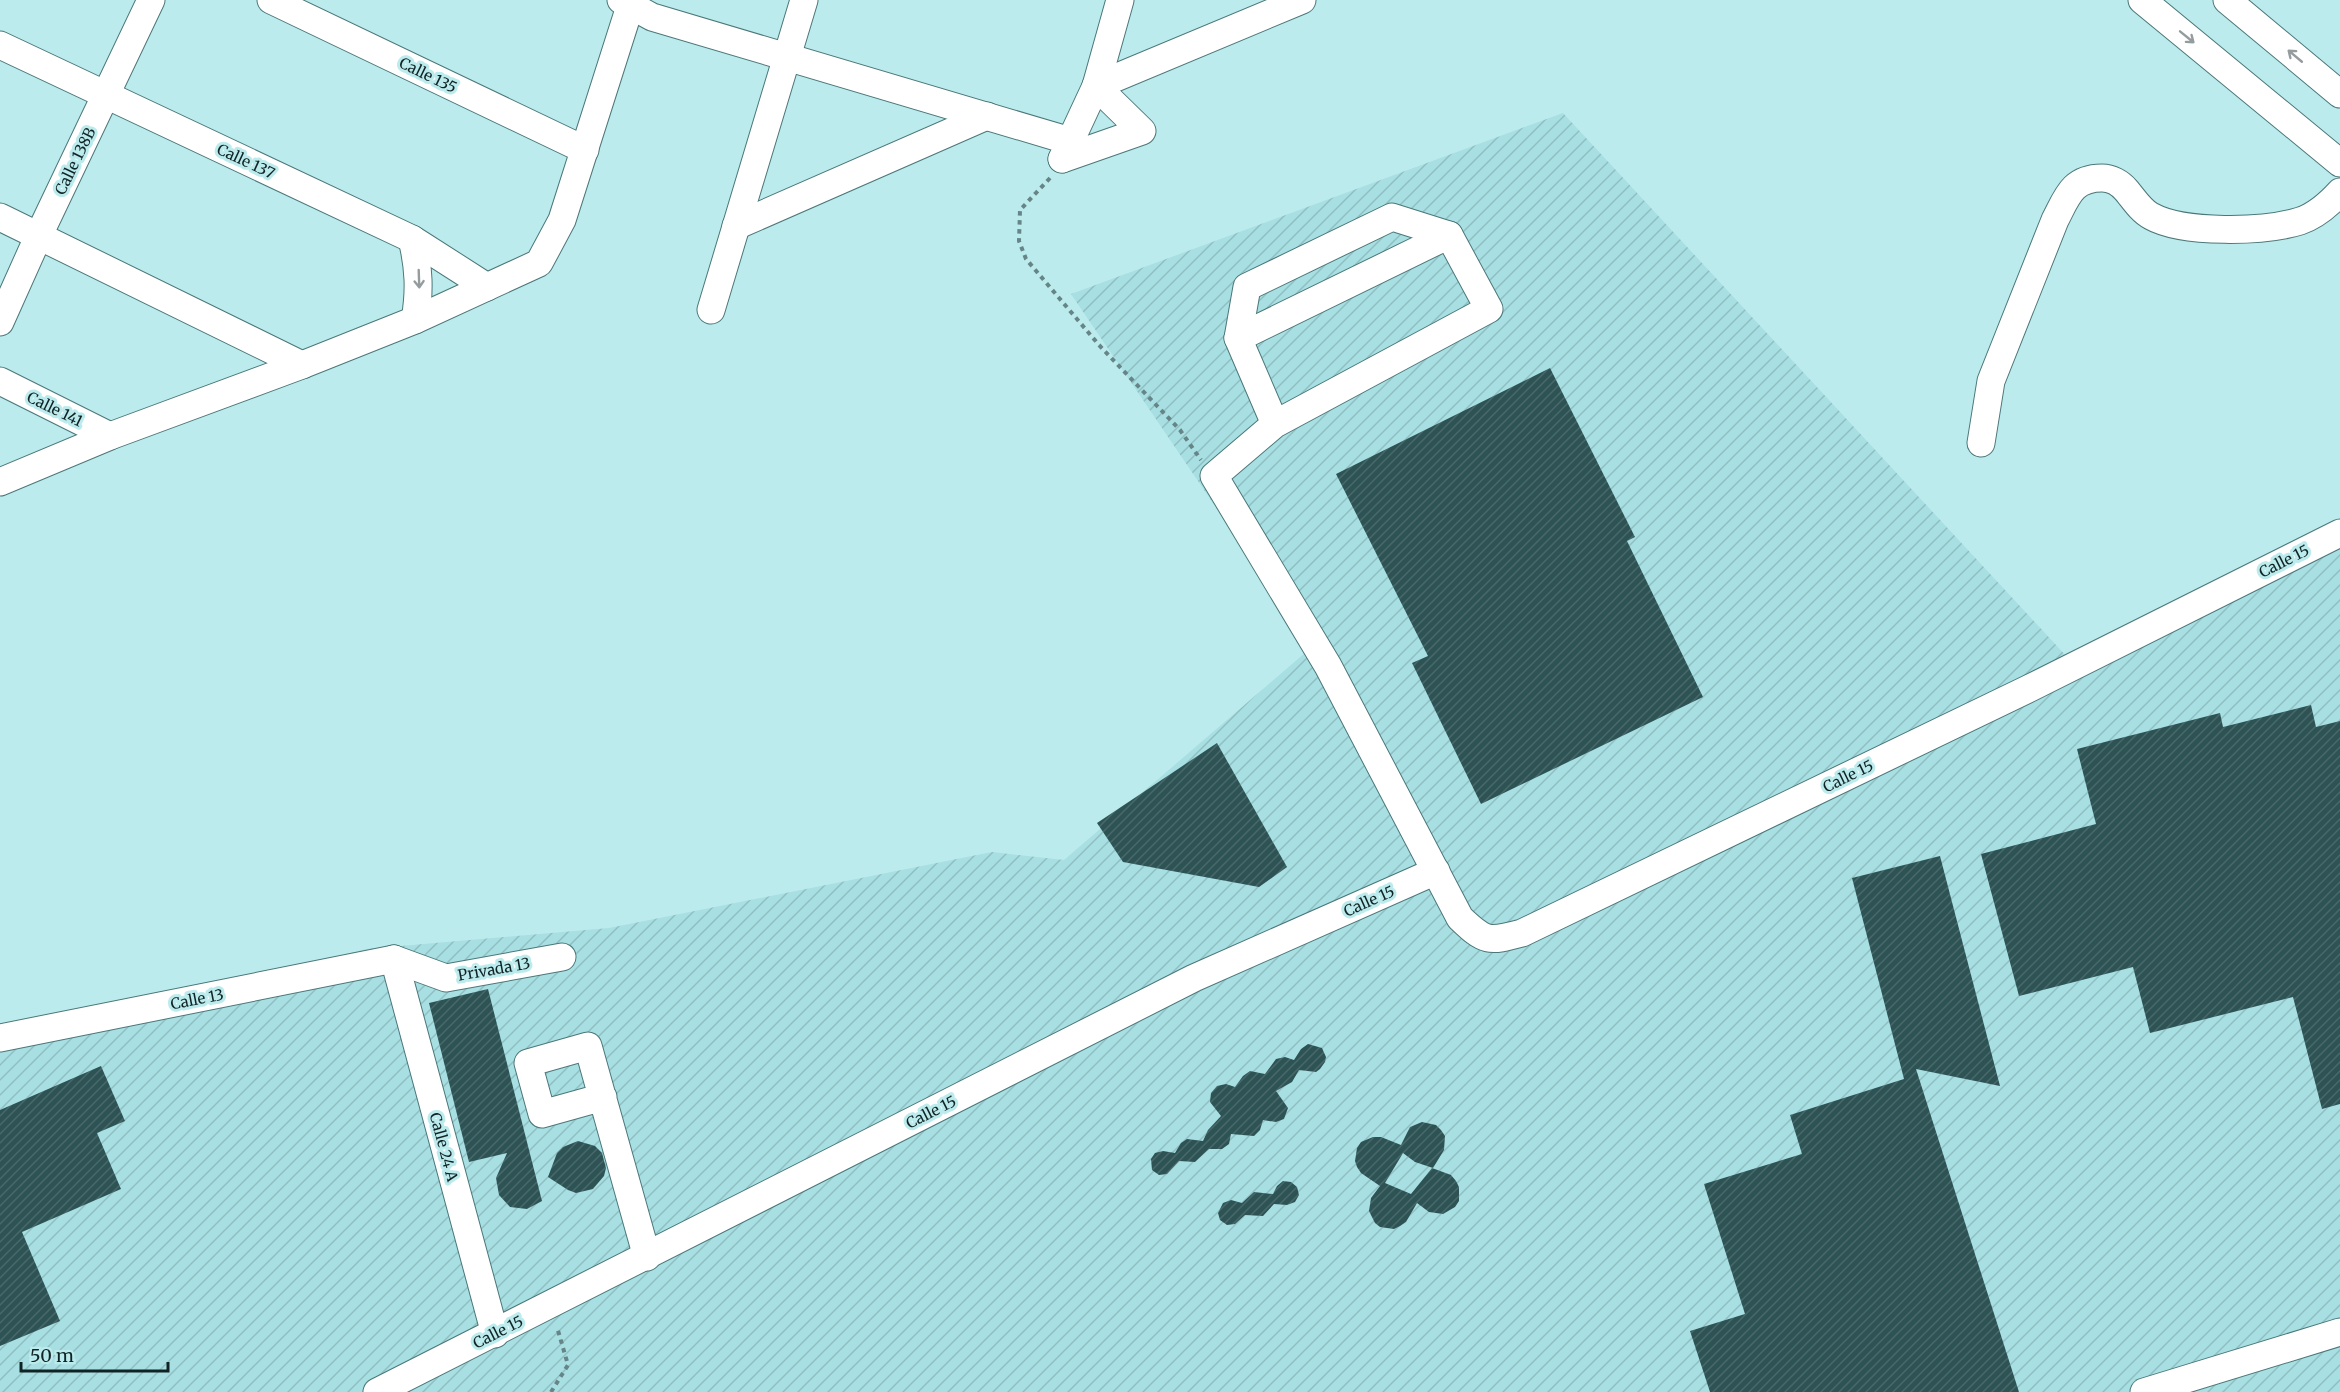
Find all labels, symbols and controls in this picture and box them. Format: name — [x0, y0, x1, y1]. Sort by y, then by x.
one-way arrow — [2179, 30, 2194, 44]
one-way arrow — [2287, 50, 2303, 63]
street label: Calle 135 — [396, 53, 460, 97]
street label: Calle 138B — [51, 124, 99, 198]
street label: Calle 137 — [214, 139, 278, 183]
one-way arrow — [414, 269, 425, 289]
street label: Calle 141 — [24, 387, 86, 431]
street label: Calle 15 — [2256, 540, 2312, 582]
street label: Calle 15 — [1820, 756, 1876, 796]
street label: Calle 15 — [1341, 881, 1397, 921]
street label: Privada 13 — [456, 953, 532, 985]
street label: Calle 13 — [169, 985, 225, 1013]
street label: Calle 15 — [903, 1091, 959, 1133]
street label: Calle 24 A — [426, 1110, 462, 1184]
street label: Calle 15 — [470, 1311, 526, 1353]
scale bar — [21, 1335, 168, 1373]
text: 50 m — [30, 1344, 74, 1367]

